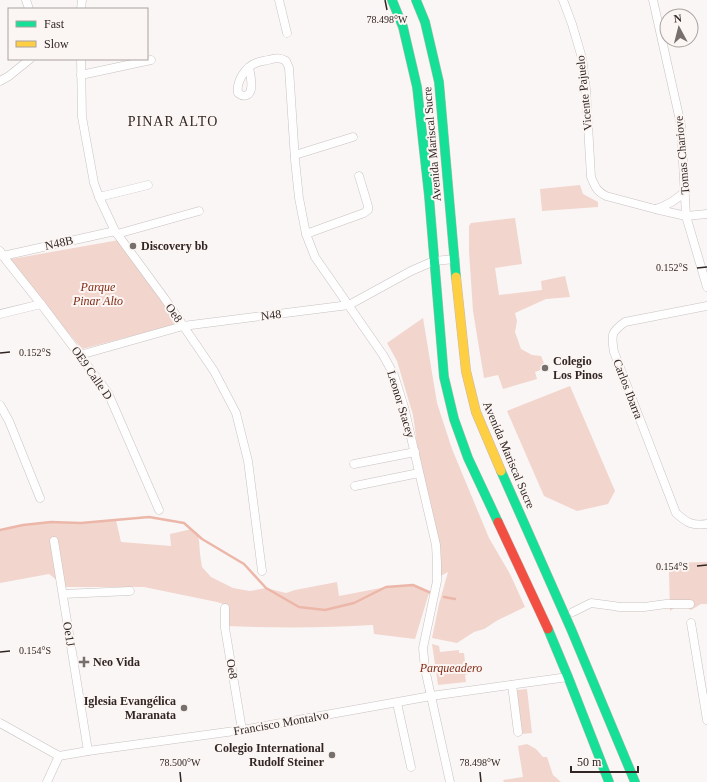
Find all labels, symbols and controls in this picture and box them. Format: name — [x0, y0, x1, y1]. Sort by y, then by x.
legend — [8, 8, 148, 60]
north arrow — [659, 8, 699, 48]
text: N — [673, 12, 683, 25]
text: 78.498°W — [367, 14, 408, 25]
text: Fast — [44, 17, 65, 31]
text: Slow — [44, 37, 69, 51]
street label: Vicente Pajuelo — [573, 55, 595, 131]
street label: Avenida Mariscal Sucre — [420, 86, 444, 202]
district label: PINAR ALTO — [128, 114, 218, 129]
street label: Tomas Chariove — [672, 115, 692, 195]
street label: N48B — [44, 233, 74, 253]
place label: Discovery bb — [141, 239, 208, 253]
marker: Discovery bb — [128, 241, 138, 251]
text: 0.152°S — [656, 262, 688, 273]
park label: Parque Pinar Alto — [72, 280, 123, 308]
street label: Oe8 — [163, 301, 185, 325]
street label: N48 — [260, 307, 282, 323]
street label: OE9 Calle D — [68, 344, 116, 403]
text: 0.152°S — [19, 347, 51, 358]
place label: Colegio Los Pinos — [553, 354, 603, 382]
street label: Carlos Ibarra — [610, 357, 646, 422]
marker: Colegio Los Pinos — [540, 363, 550, 373]
street label: Leonor Stacey — [384, 369, 418, 439]
street label: Avenida Mariscal Sucre — [480, 399, 538, 511]
text: 0.154°S — [656, 561, 688, 572]
street label: Oe1J — [60, 621, 78, 648]
text: 0.154°S — [19, 645, 51, 656]
place label: Neo Vida — [93, 655, 140, 669]
marker: Neo Vida — [78, 656, 90, 668]
street label: Oe8 — [224, 658, 240, 680]
park label: Parqueadero — [419, 661, 482, 675]
place label: Iglesia Evangélica Maranata — [84, 694, 176, 722]
marker: Iglesia Evangélica Maranata — [179, 703, 189, 713]
street label: Francisco Montalvo — [232, 708, 330, 738]
place label: Colegio International Rudolf Steiner — [214, 741, 325, 769]
scale bar — [571, 748, 638, 774]
marker: Colegio International Rudolf Steiner — [327, 750, 337, 760]
text: 50 m — [577, 755, 602, 769]
text: 78.500°W — [160, 757, 201, 768]
text: 78.498°W — [460, 757, 501, 768]

